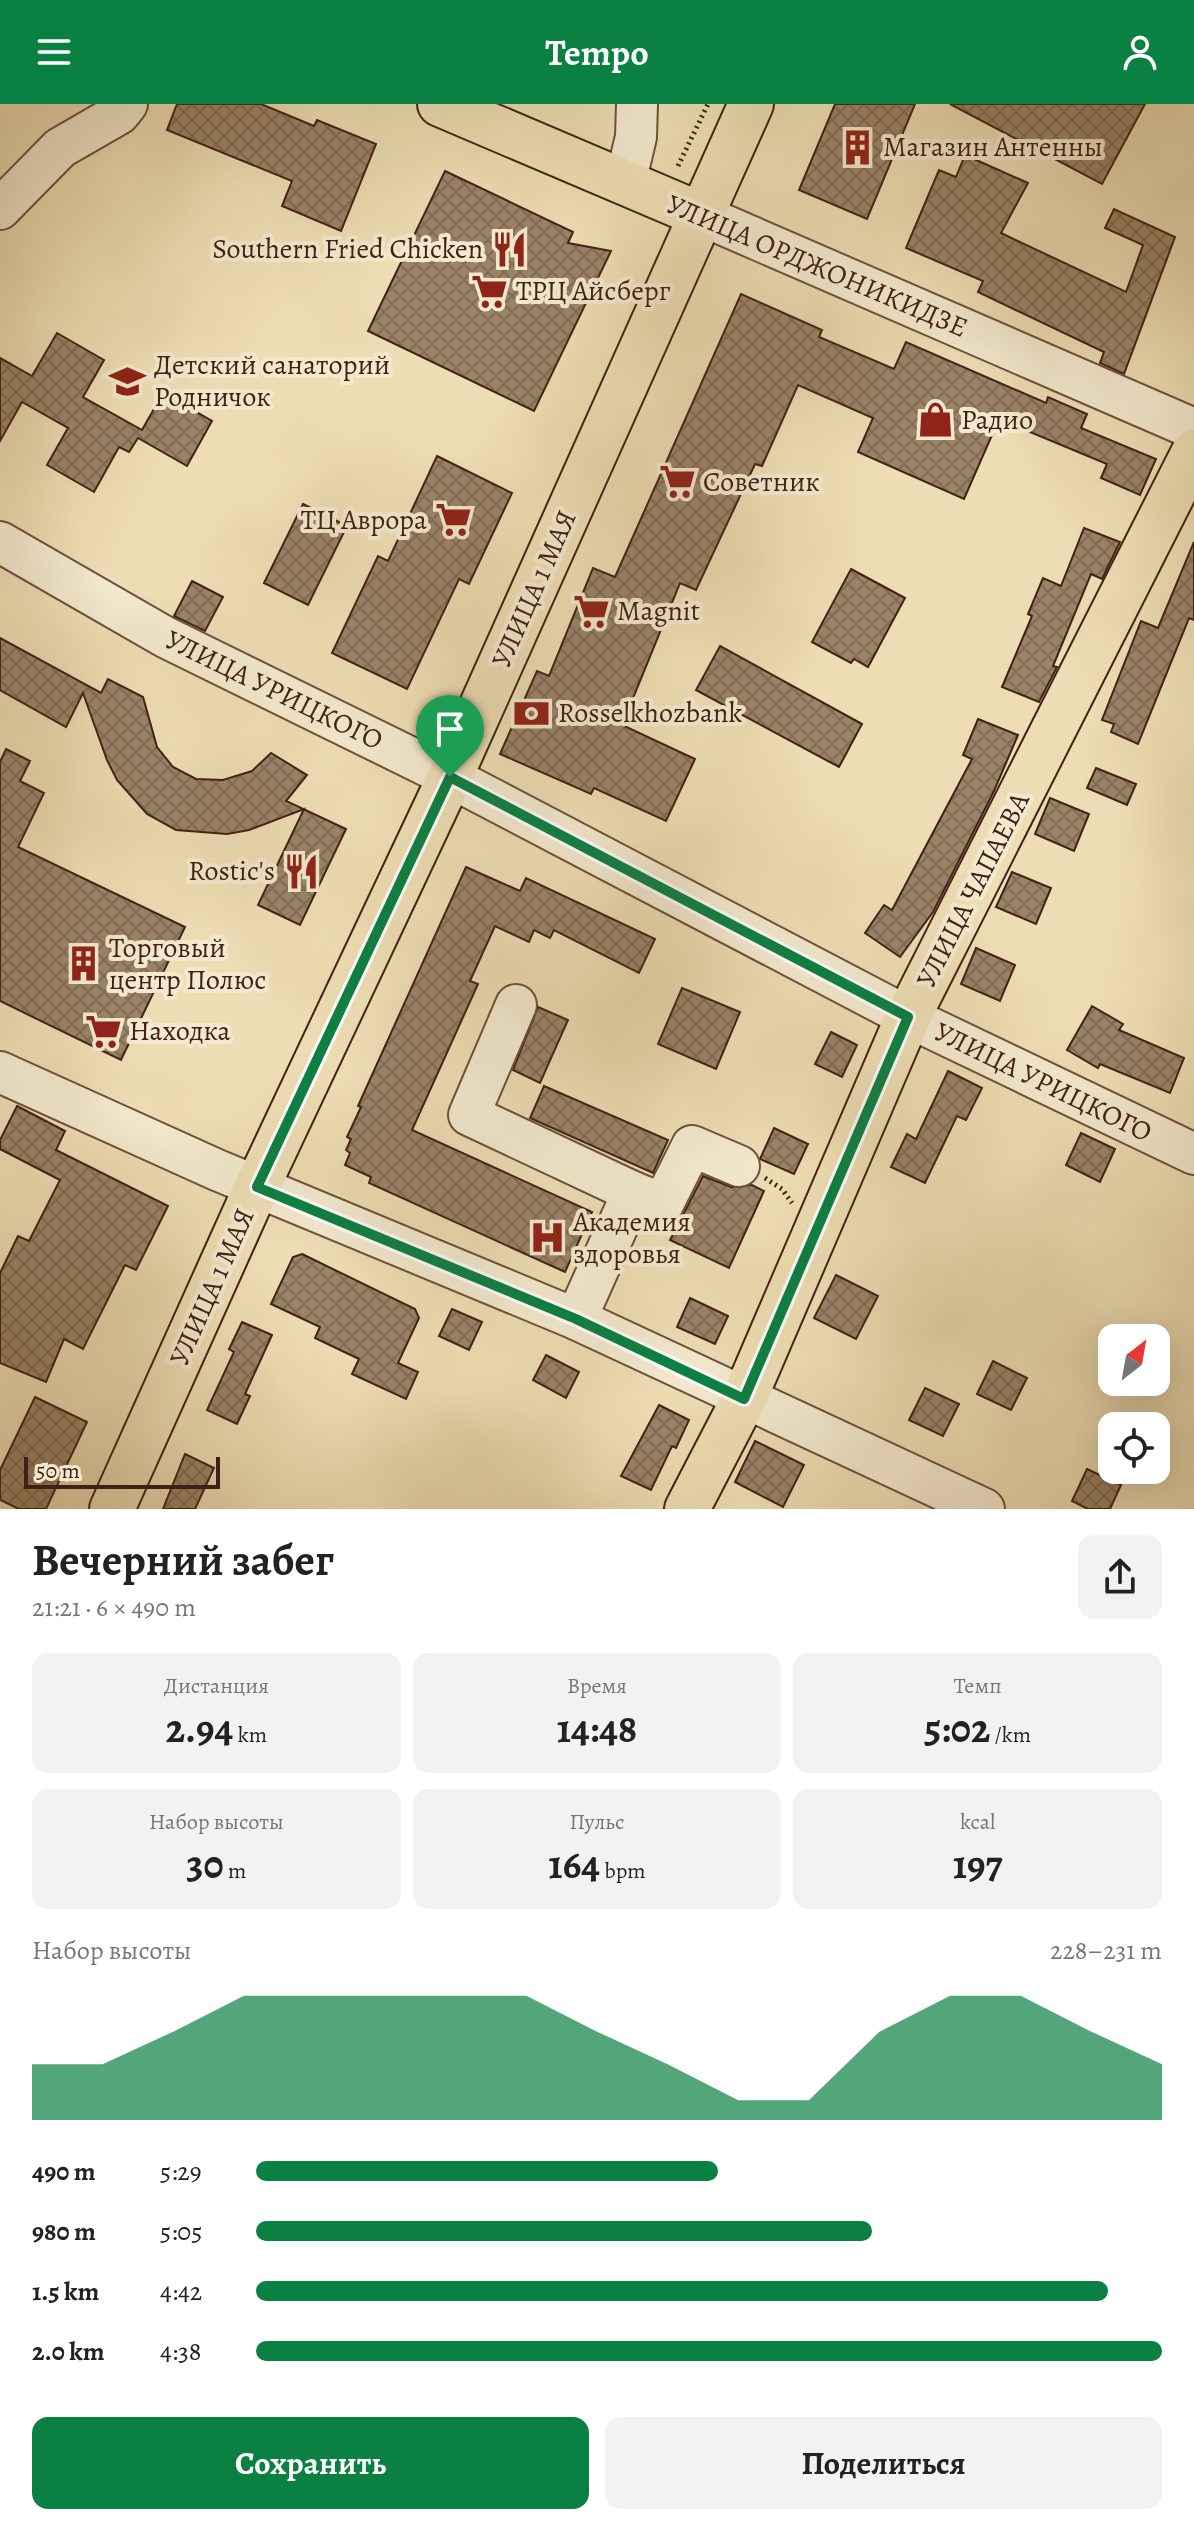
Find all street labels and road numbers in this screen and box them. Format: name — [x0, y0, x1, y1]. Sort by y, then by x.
street label: УЛИЦА ОРДЖОНИКИДЗЕ — [661, 185, 973, 347]
street label: УЛИЦА 1 МАЯ — [482, 504, 586, 674]
street label: УЛИЦА УРИЦКОГО — [159, 621, 389, 759]
street label: УЛИЦА ЧАПАЕВА — [907, 785, 1039, 994]
street label: УЛИЦА УРИЦКОГО — [928, 1013, 1158, 1151]
street label: УЛИЦА 1 МАЯ — [160, 1202, 264, 1372]

